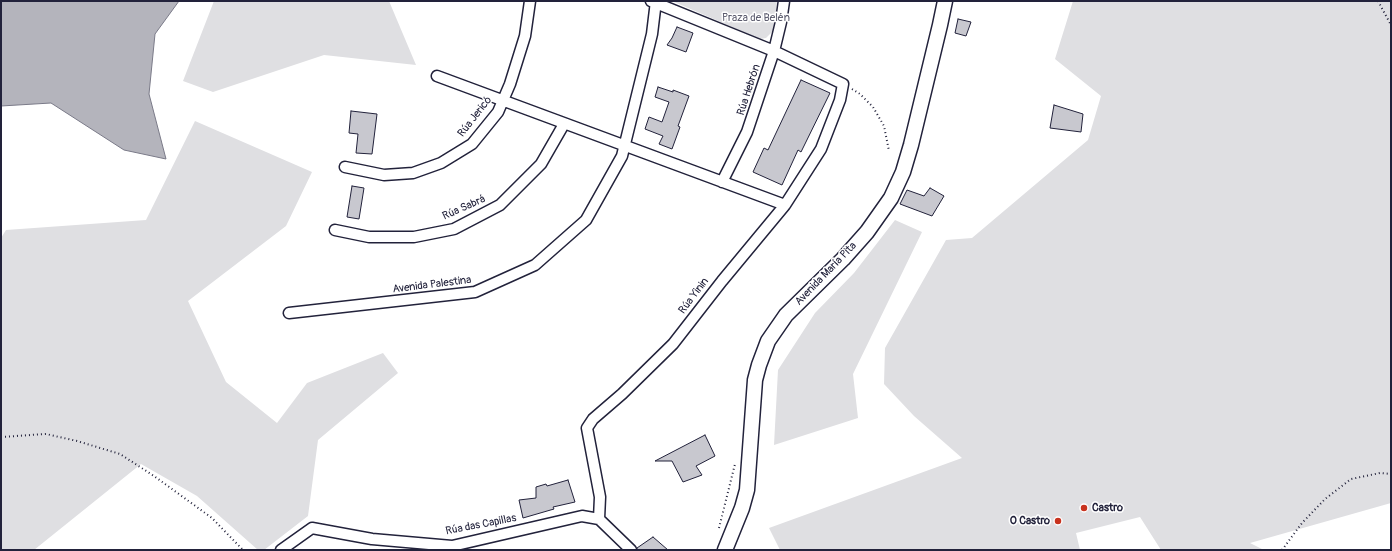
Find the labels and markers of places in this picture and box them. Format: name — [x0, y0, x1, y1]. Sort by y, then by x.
place label: Castro — [1092, 501, 1123, 515]
marker: Castro — [1079, 503, 1089, 513]
place label: O Castro — [1010, 514, 1050, 528]
marker: O Castro — [1053, 516, 1063, 526]

